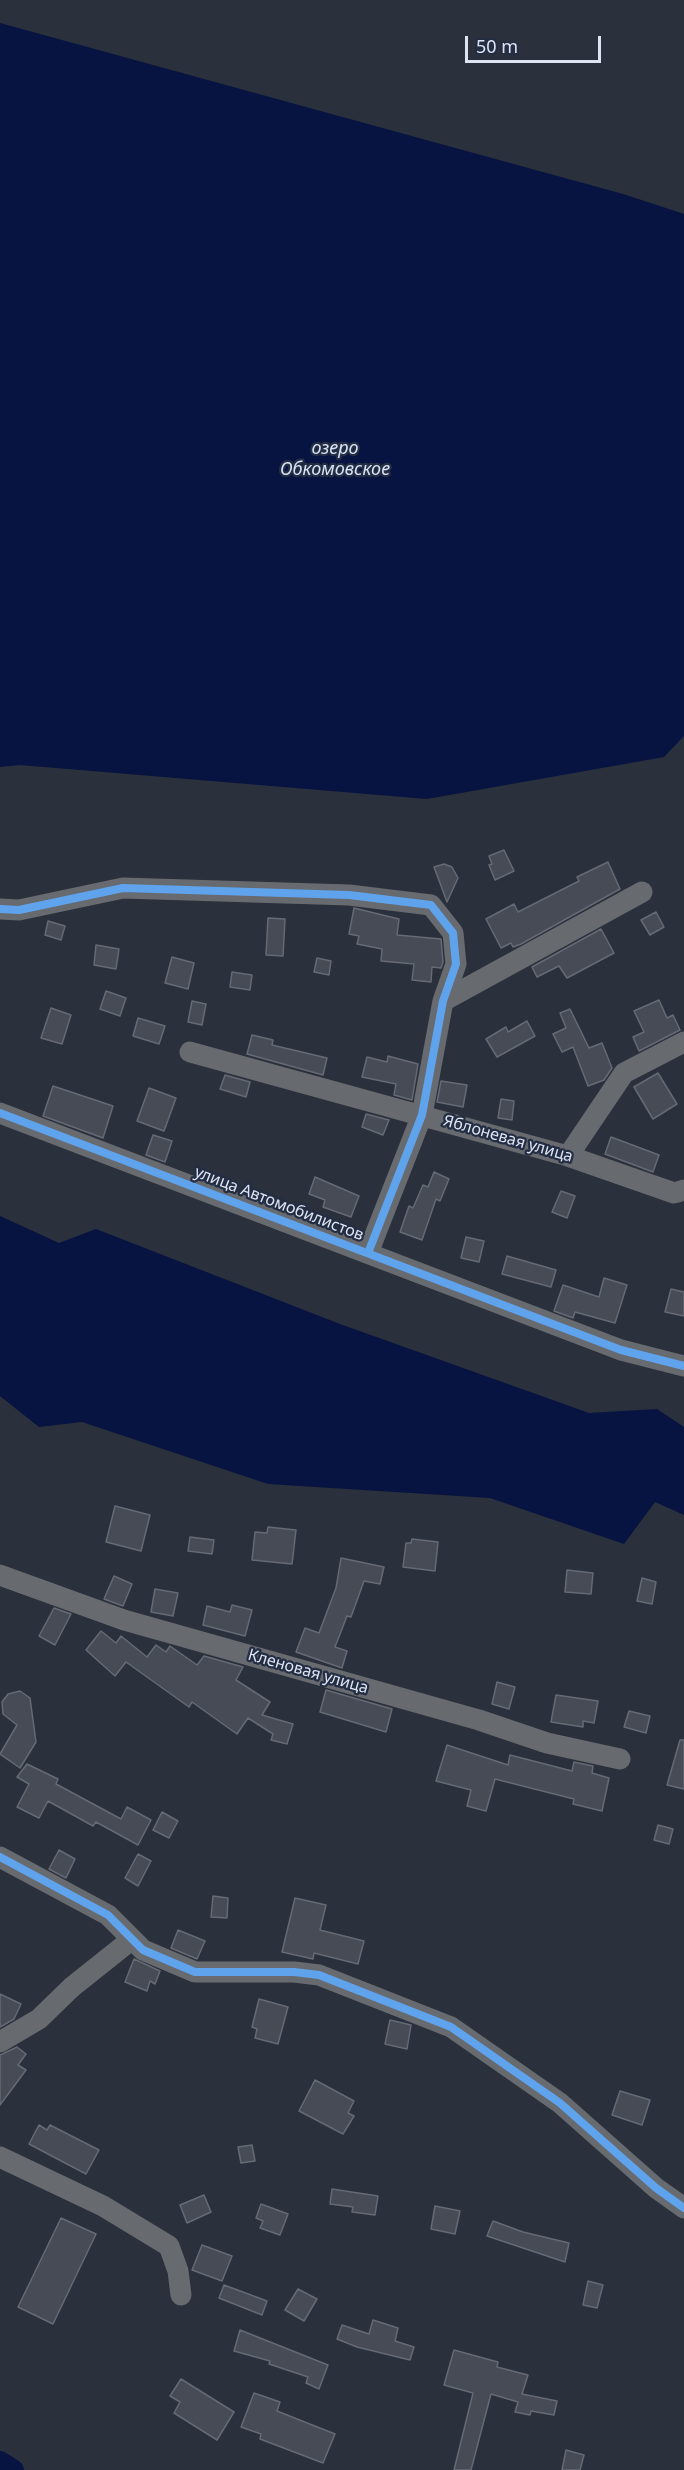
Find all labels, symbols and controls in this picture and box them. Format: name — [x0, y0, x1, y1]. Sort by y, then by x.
scale bar — [468, 24, 604, 62]
text: 50 m — [476, 34, 518, 58]
water label: озеро Обкомовское — [280, 438, 390, 480]
street label: Яблоневая улица — [441, 1111, 575, 1167]
street label: улица Автомобилистов — [192, 1163, 366, 1245]
street label: Кленовая улица — [246, 1646, 370, 1698]

